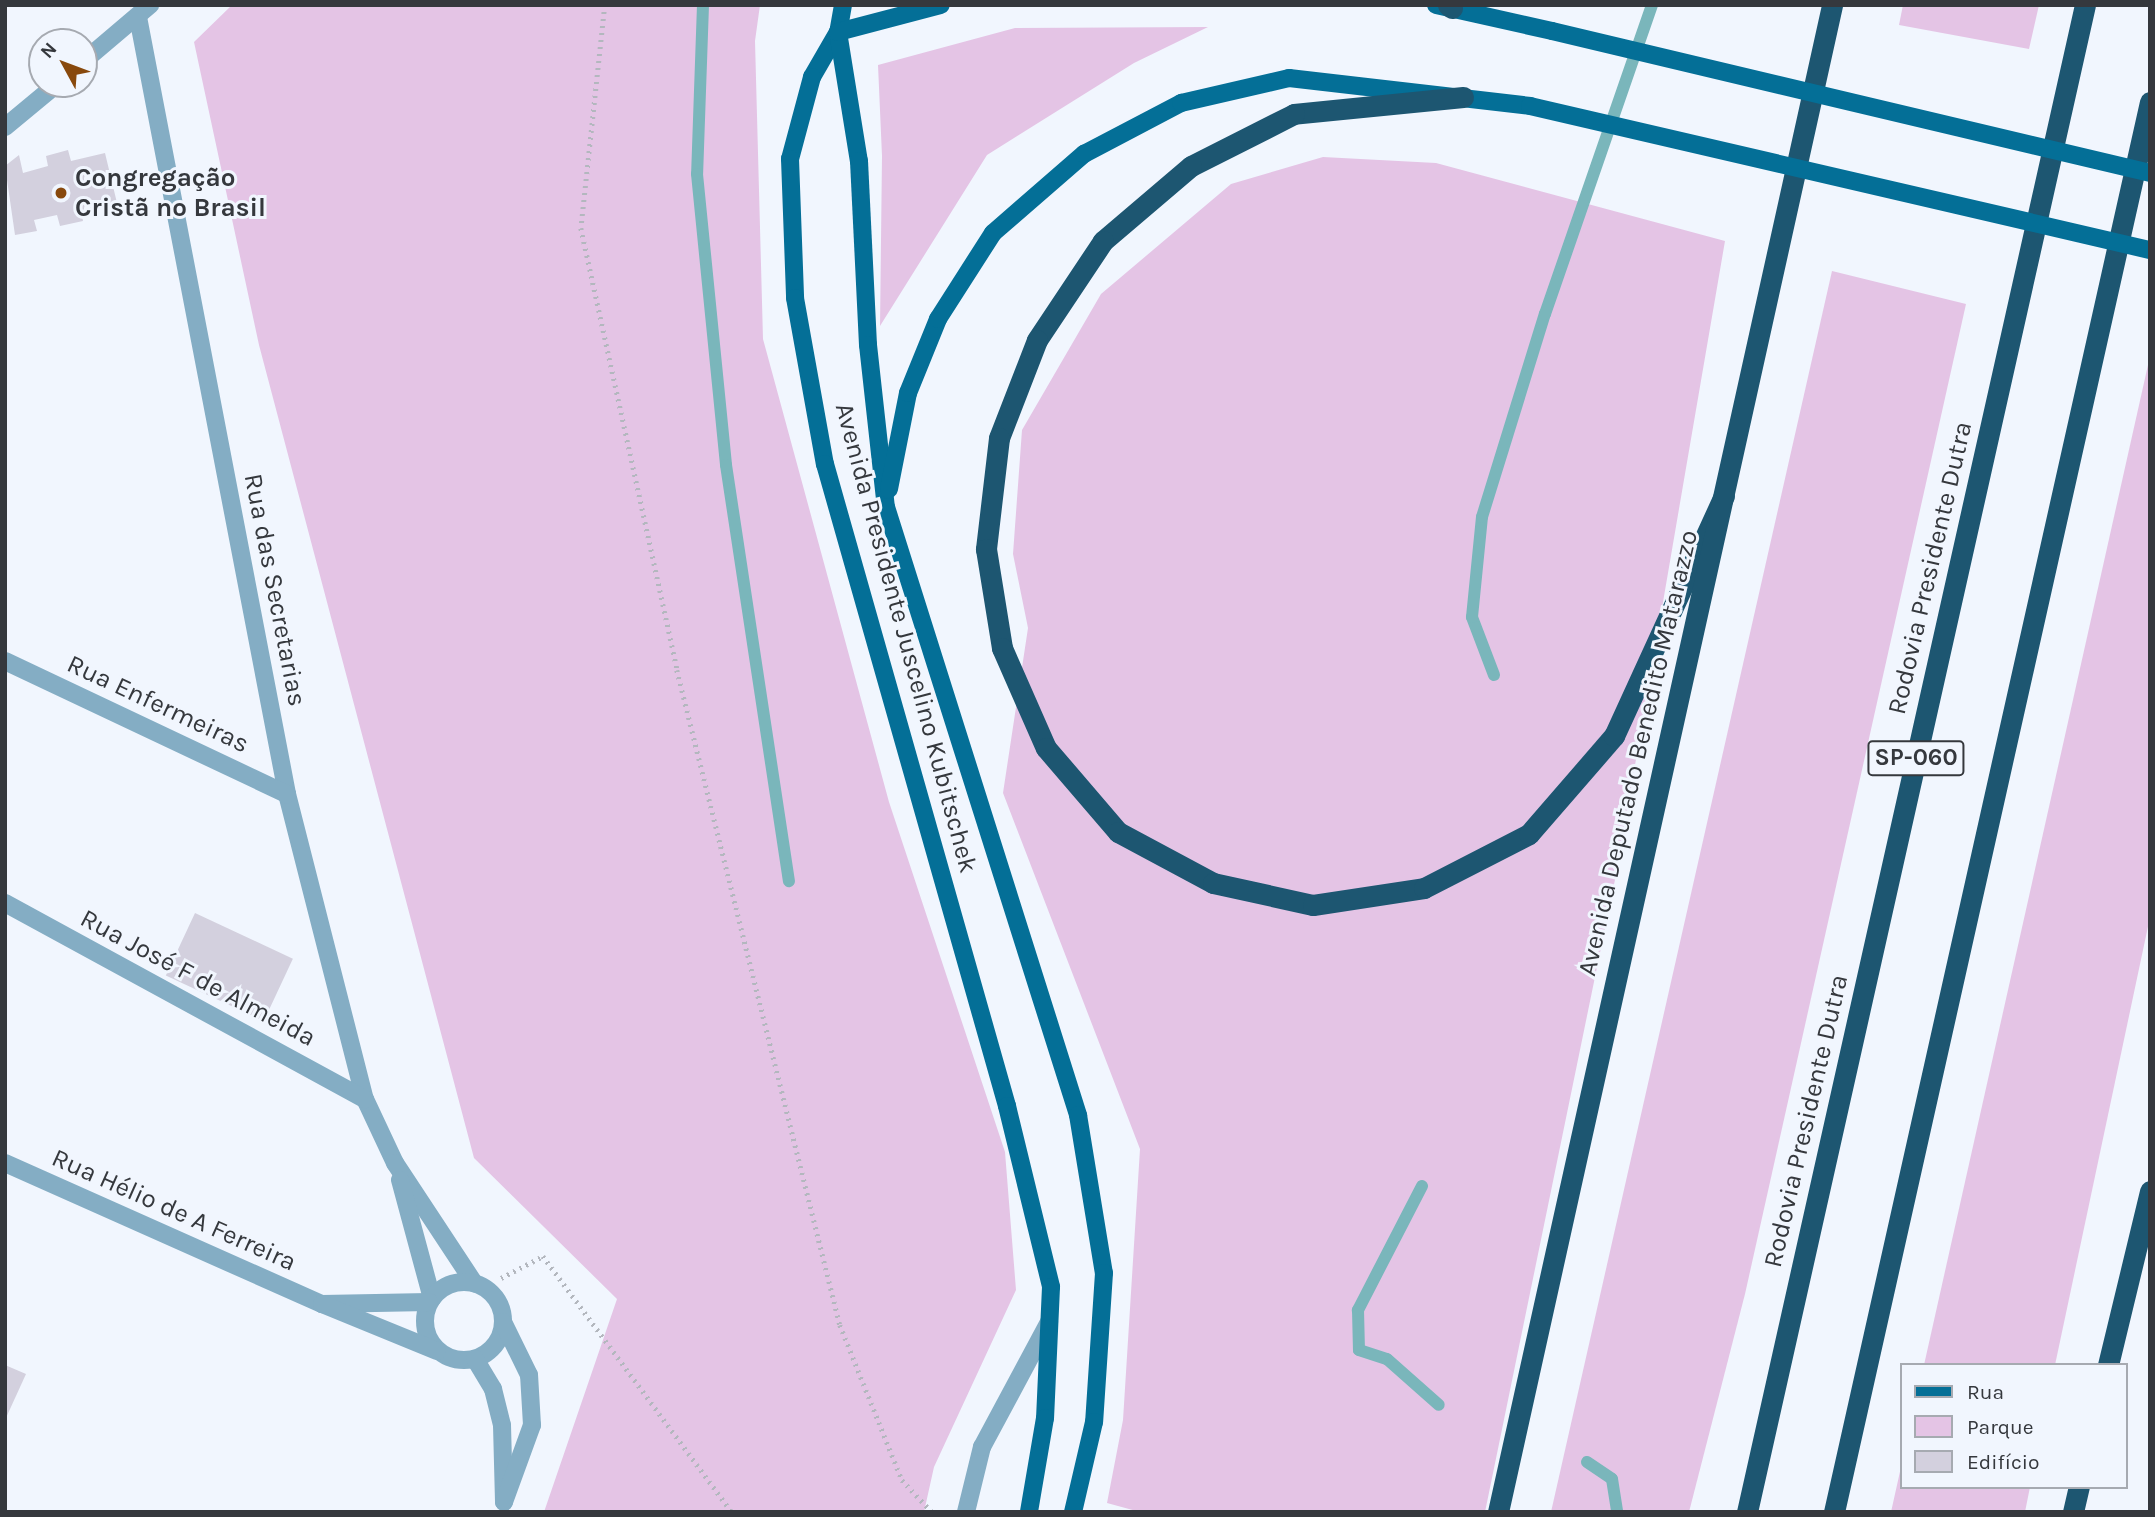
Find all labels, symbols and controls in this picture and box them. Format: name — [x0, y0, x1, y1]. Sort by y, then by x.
north arrow — [28, 28, 98, 98]
text: N — [36, 38, 61, 63]
place label: Congregação Cristã no Brasil — [75, 162, 266, 224]
marker: Congregação Cristã no Brasil — [53, 185, 69, 201]
street label: Avenida Presidente Juscelino Kubitschek — [828, 400, 984, 876]
street label: Rodovia Presidente Dutra — [1881, 418, 1979, 718]
street label: Rua das Secretarias — [237, 471, 313, 709]
street label: Avenida Deputado Benedito Matarazzo — [1571, 527, 1705, 979]
street label: Rua Enfermeiras — [62, 648, 254, 760]
road number: SP-060 — [1867, 738, 1965, 778]
street label: Rua José F de Almeida — [75, 903, 321, 1053]
street label: Rodovia Presidente Dutra — [1757, 971, 1855, 1271]
street label: Rua Hélio de A Ferreira — [47, 1142, 301, 1278]
legend — [1899, 1363, 2127, 1489]
text: Rua — [1967, 1380, 2004, 1404]
text: Parque — [1967, 1415, 2034, 1439]
text: Edifício — [1967, 1450, 2040, 1474]

